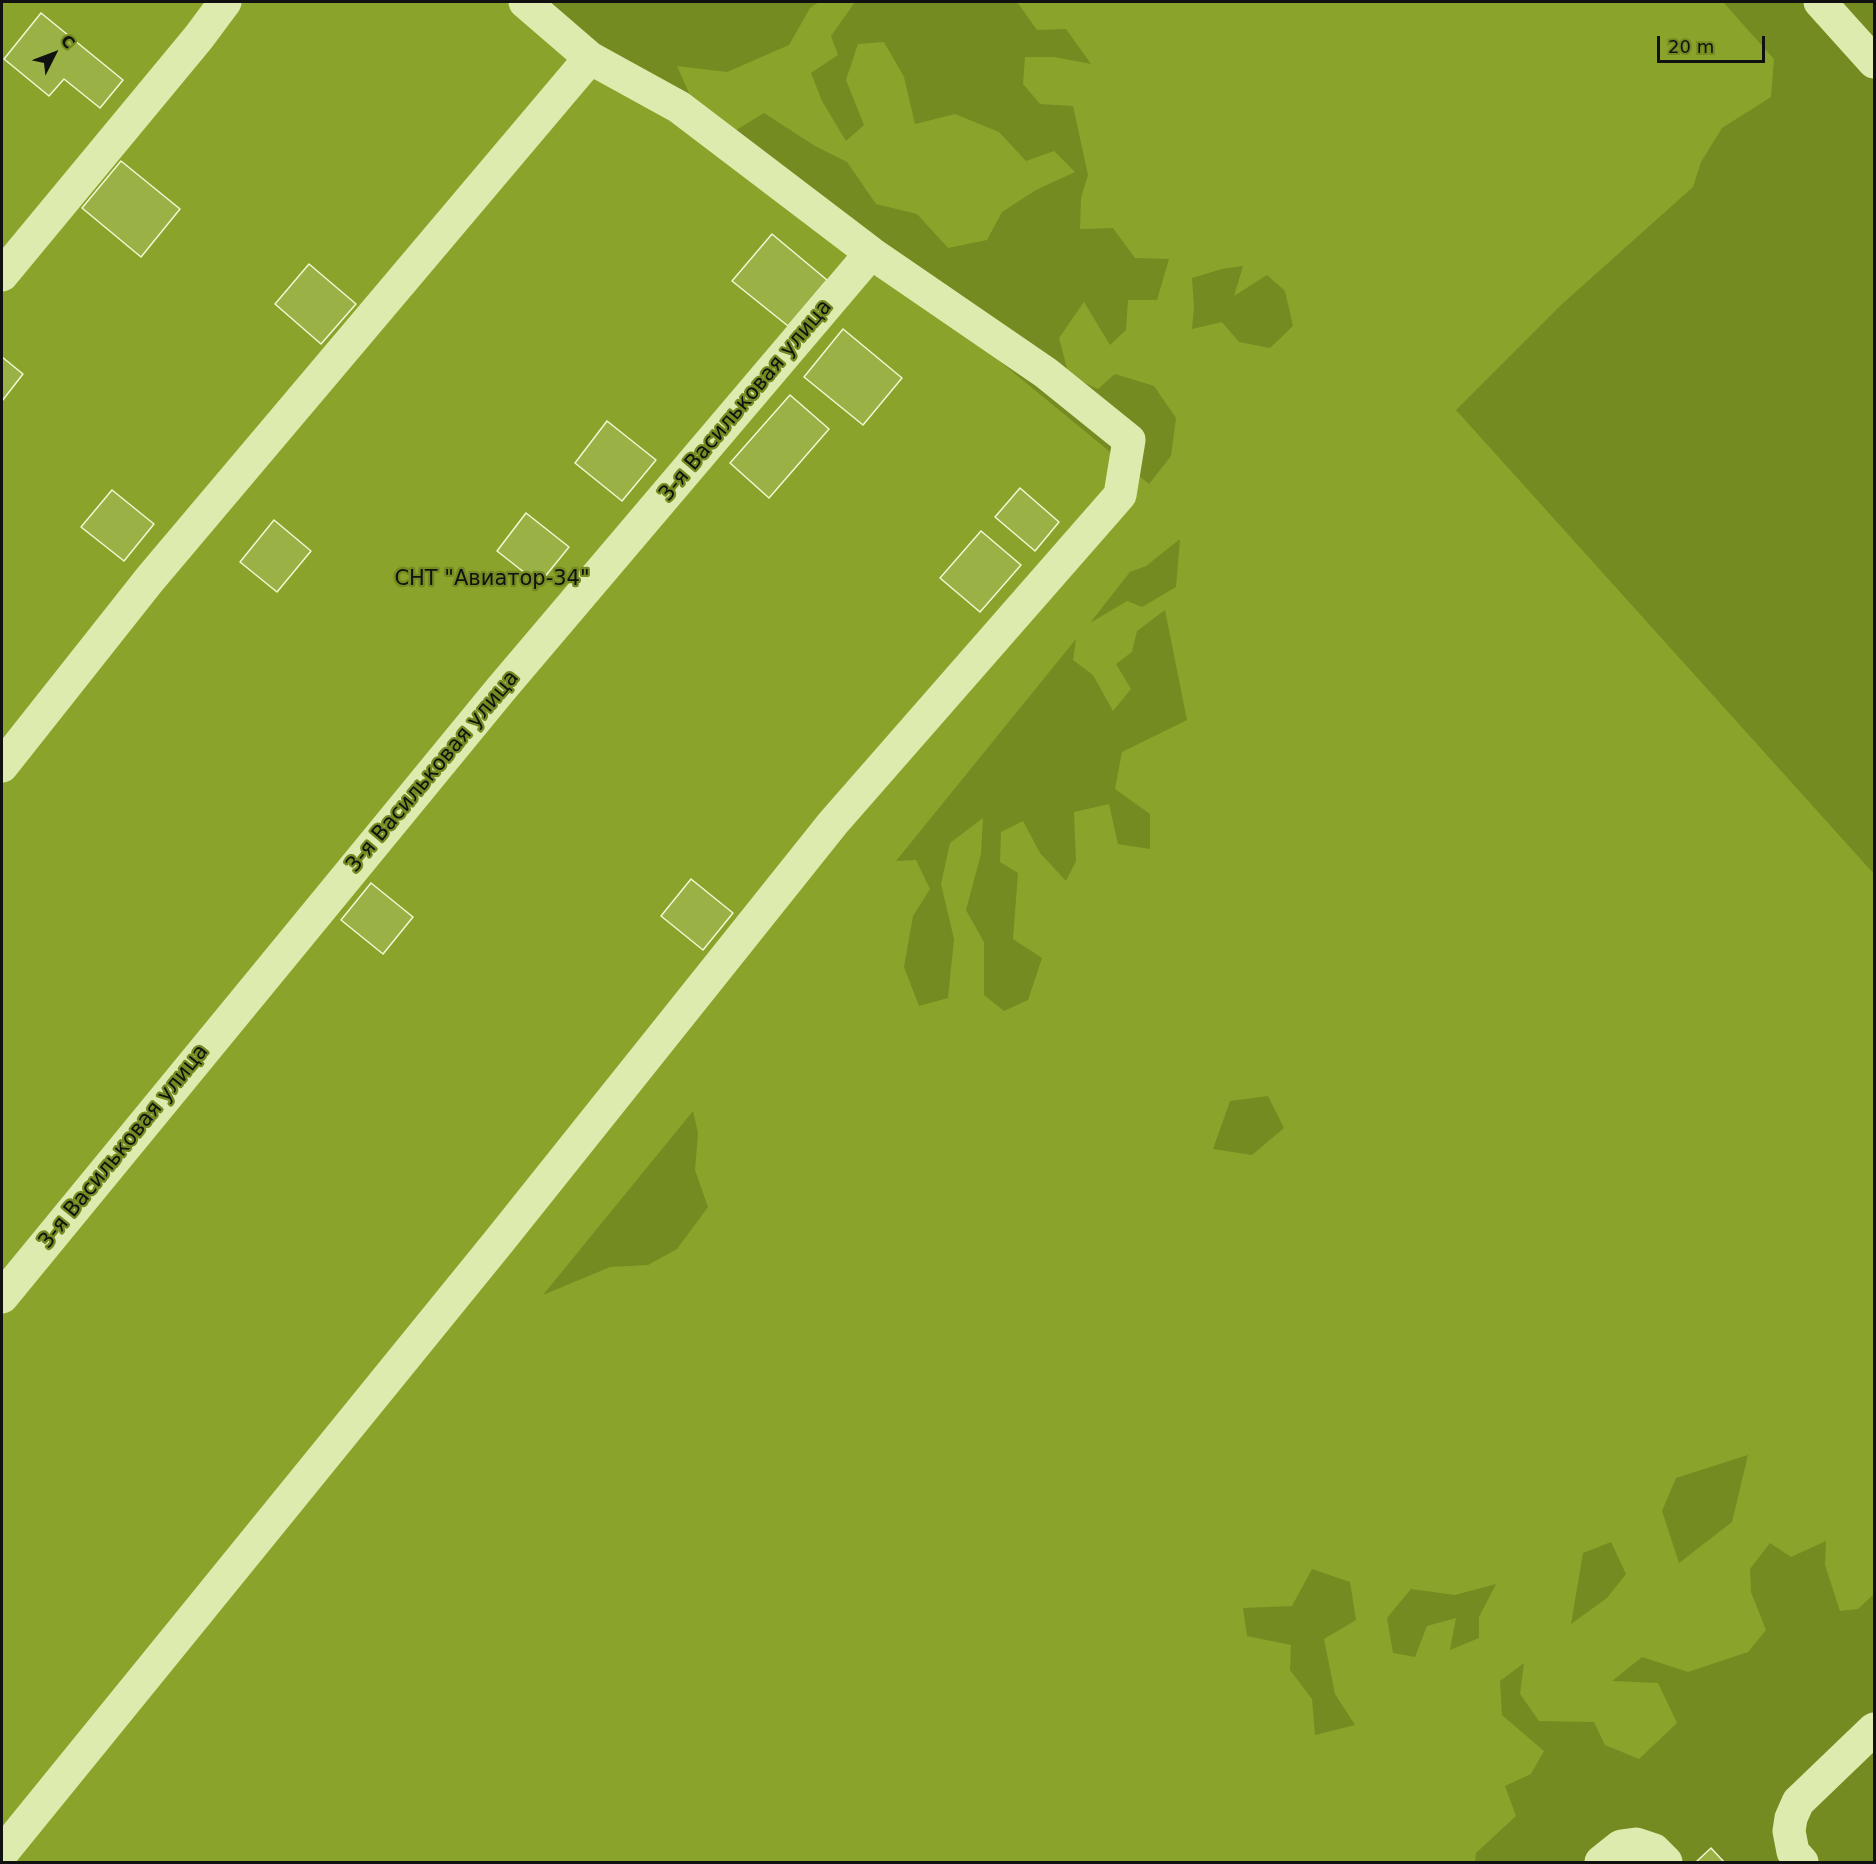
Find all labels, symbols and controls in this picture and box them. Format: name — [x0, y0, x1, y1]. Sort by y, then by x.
north arrow — [24, 24, 84, 84]
scale bar — [1660, 24, 1768, 62]
text: С — [57, 31, 79, 52]
text: 20 m — [1668, 36, 1714, 57]
street label: 3-я Васильковая улица — [654, 295, 838, 507]
park label: СНТ "Авиатор-34" — [394, 567, 590, 593]
street label: 3-я Васильковая улица — [341, 666, 525, 878]
street label: 3-я Васильковая улица — [34, 1040, 214, 1254]

